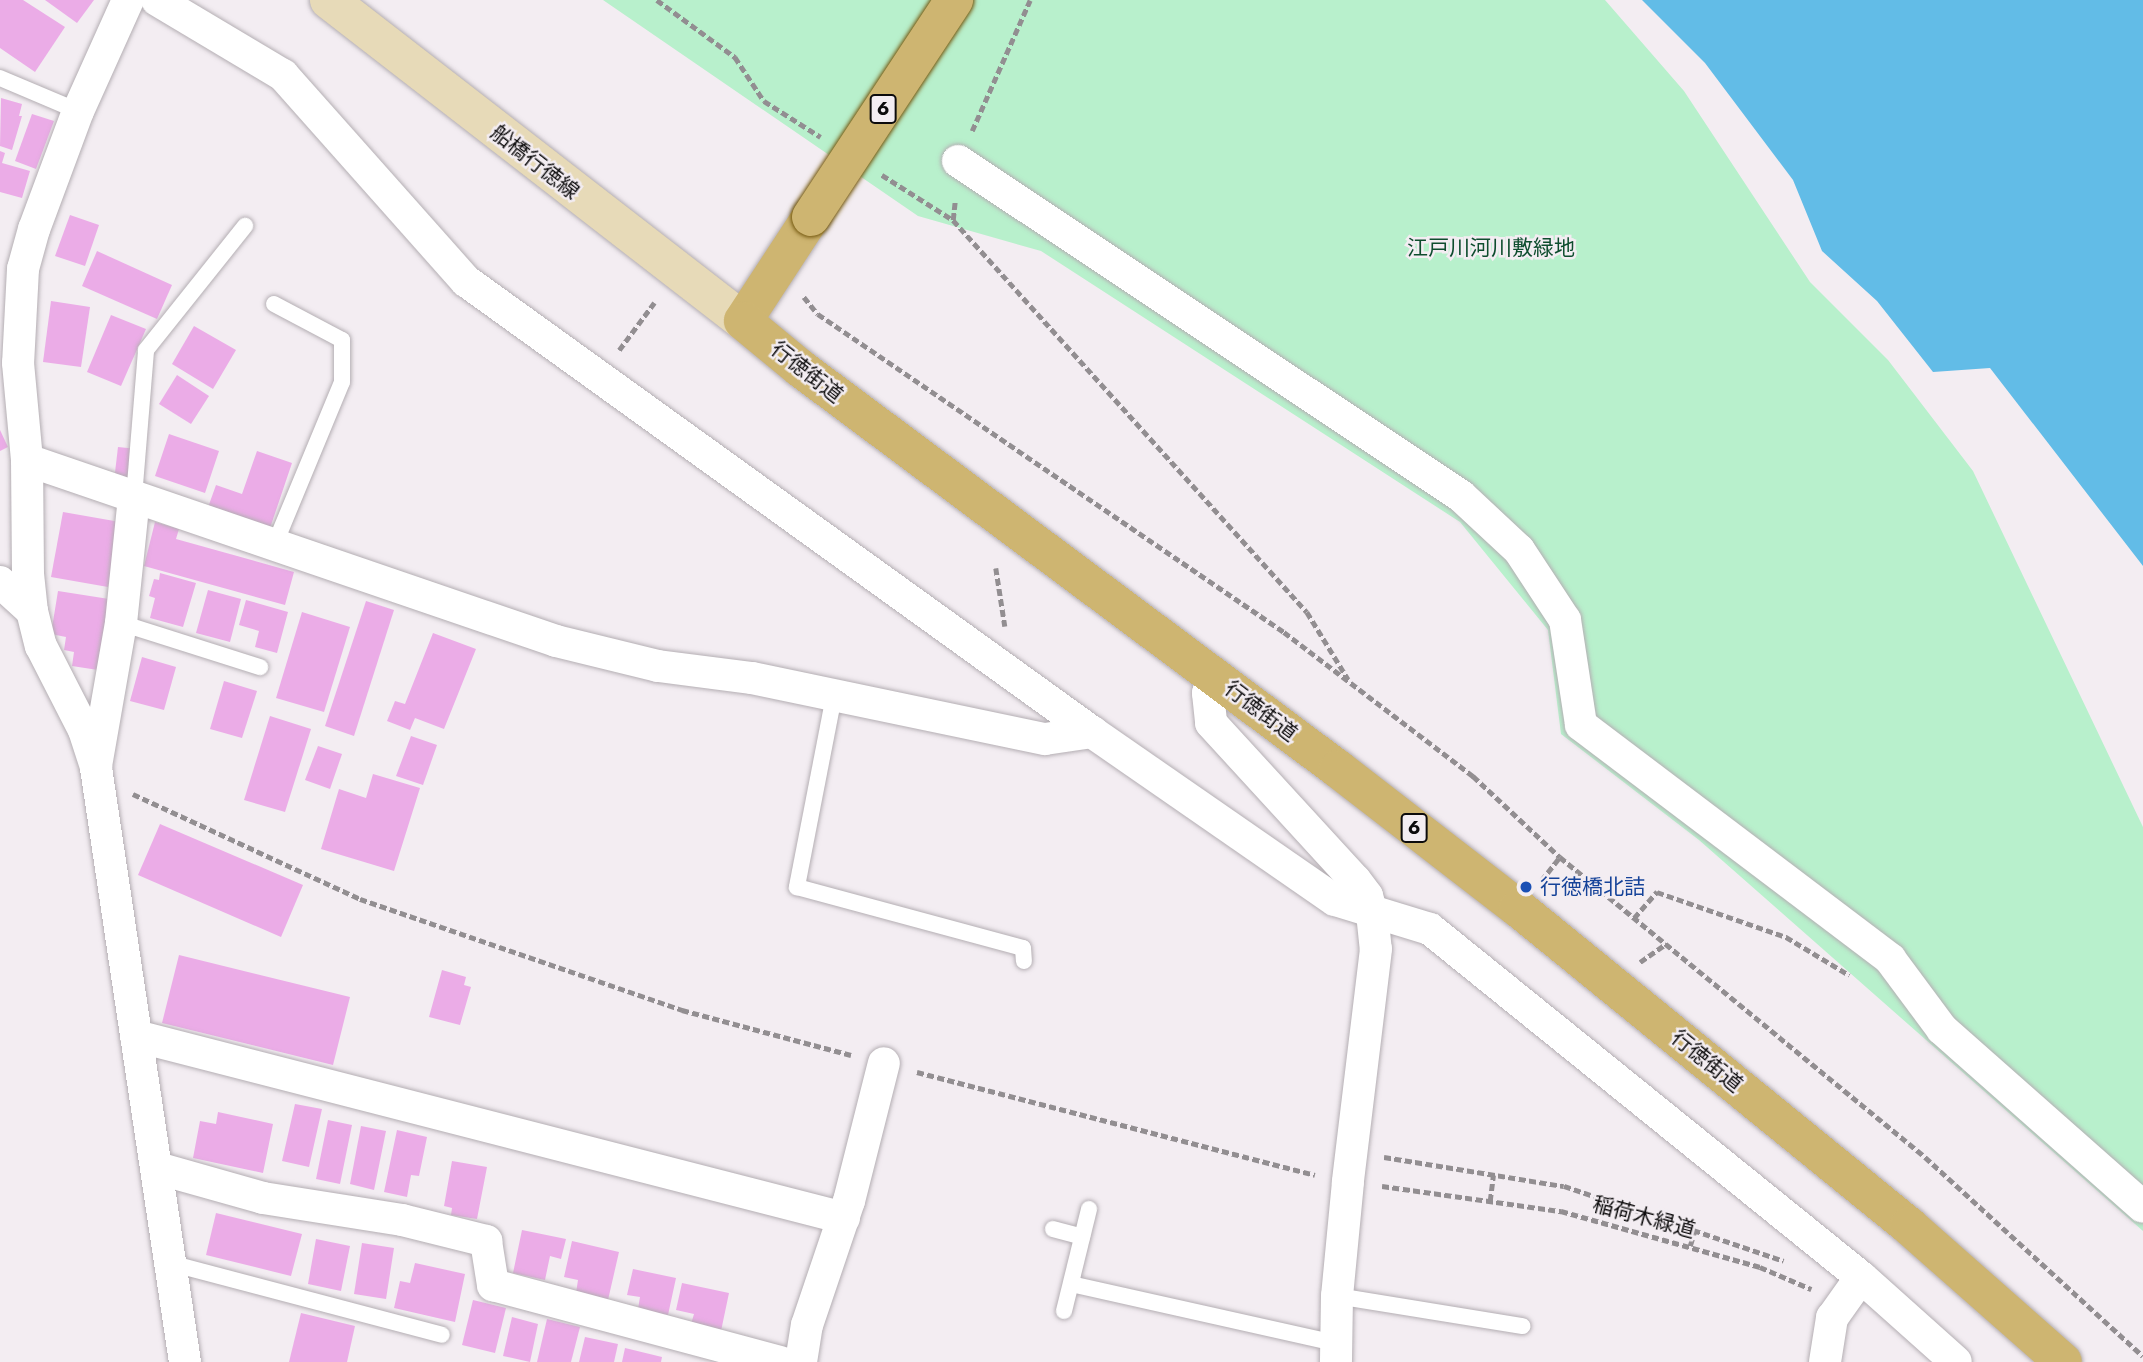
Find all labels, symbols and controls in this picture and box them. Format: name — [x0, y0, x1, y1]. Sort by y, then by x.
road number: 6 — [869, 94, 897, 124]
street label: 船橋行徳線 — [486, 120, 584, 204]
park label: 江戸川河川敷緑地 — [1407, 235, 1575, 261]
street label: 行徳街道 — [766, 336, 848, 408]
street label: 行徳街道 — [1220, 676, 1302, 746]
road number: 6 — [1400, 813, 1428, 844]
place label: 行徳橋北詰 — [1540, 874, 1645, 900]
marker: 行徳橋北詰 — [1518, 879, 1534, 895]
street label: 行徳街道 — [1666, 1025, 1748, 1097]
street label: 稲荷木緑道 — [1590, 1191, 1698, 1243]

